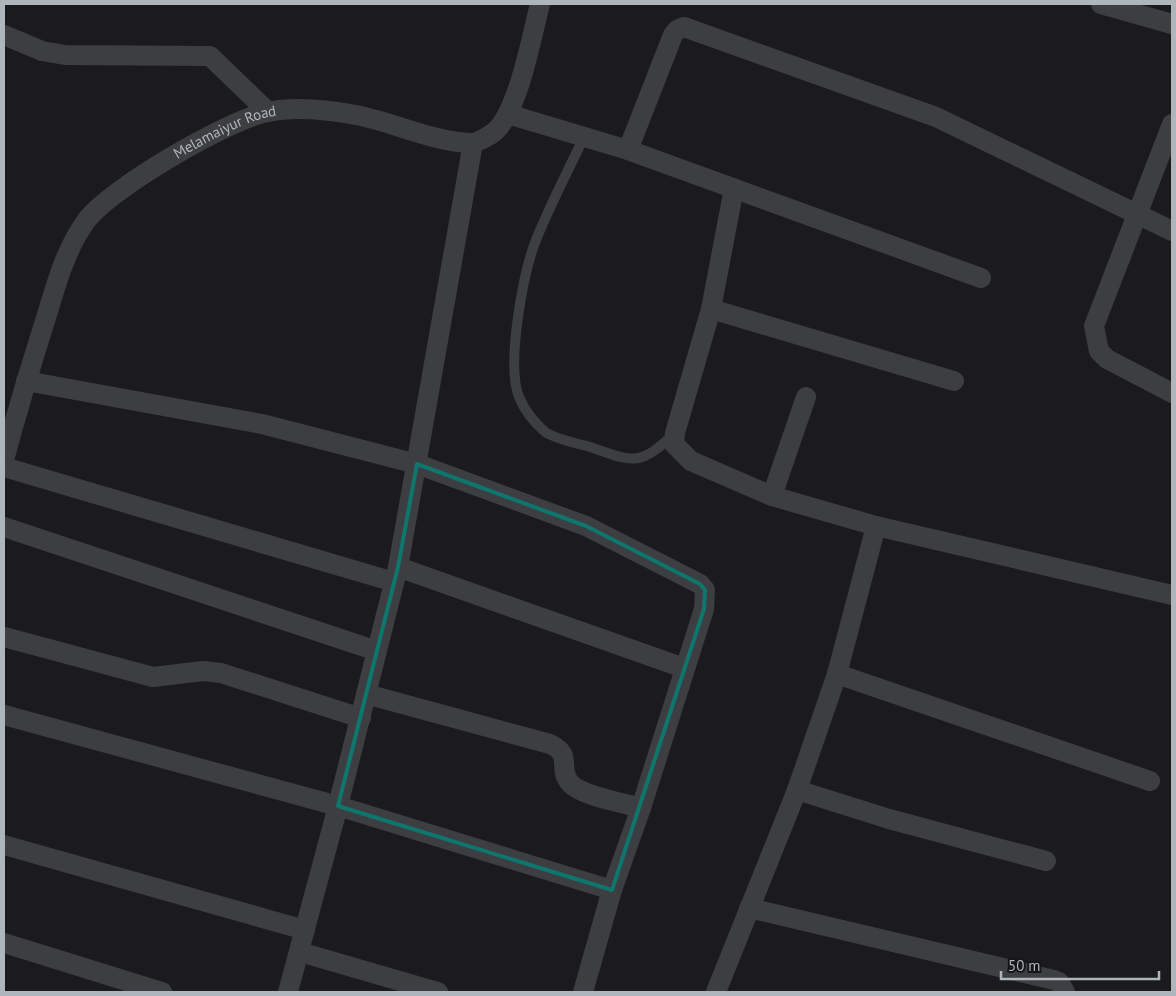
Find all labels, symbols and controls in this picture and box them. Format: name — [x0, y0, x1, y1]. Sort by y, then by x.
street label: Melamaiyur Road — [170, 101, 277, 163]
scale bar — [1001, 948, 1158, 980]
text: 50 m — [1008, 956, 1041, 975]

